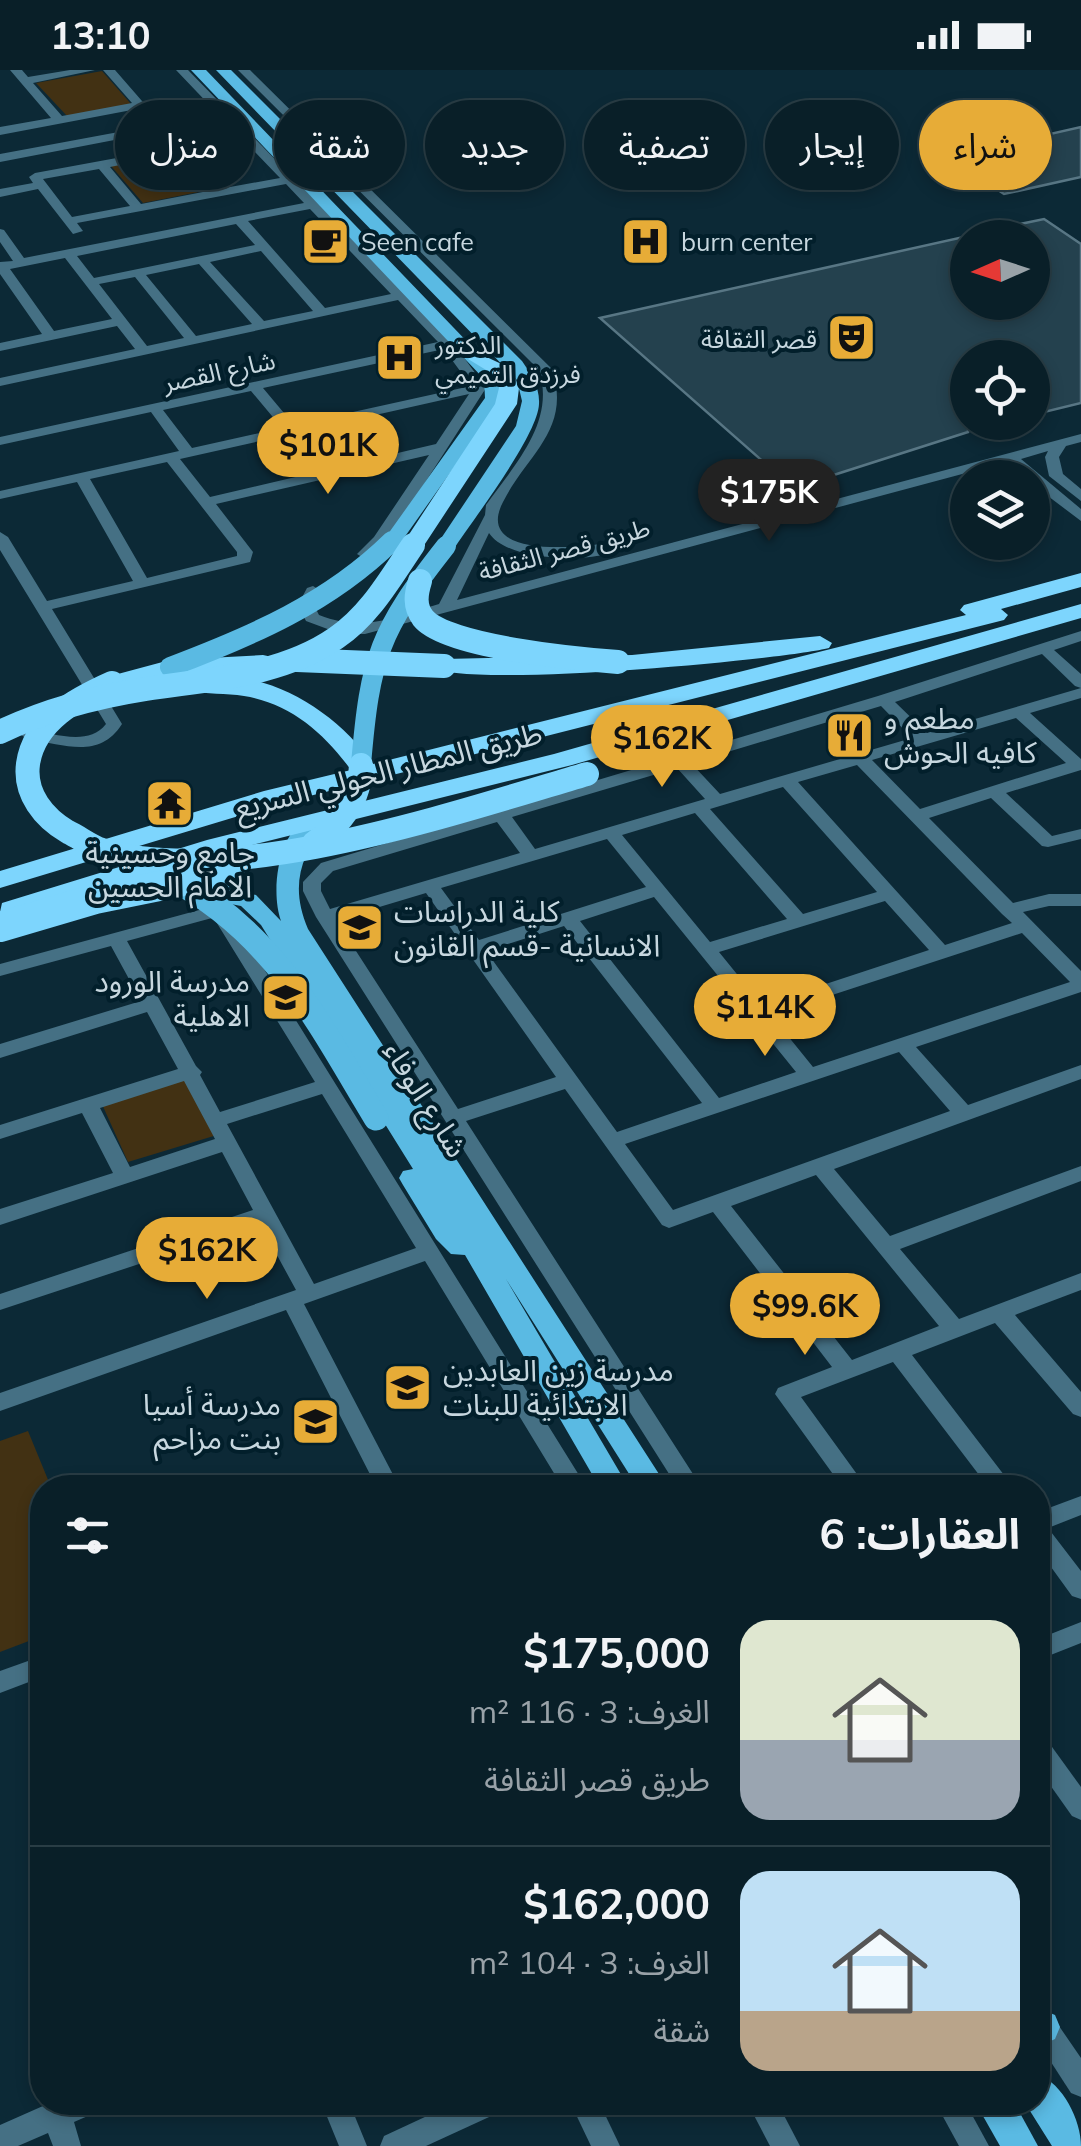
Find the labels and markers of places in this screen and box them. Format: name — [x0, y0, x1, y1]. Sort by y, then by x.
cafe icon: Seen cafe — [300, 215, 352, 267]
hospital icon: burn center — [620, 215, 672, 267]
place label: Seen cafe — [361, 226, 474, 257]
place label: burn center — [681, 226, 812, 257]
theatre icon: قصر الثقافة — [826, 312, 878, 364]
place label: قصر الثقافة — [701, 323, 817, 354]
place label: الدكتور فرزدق التميمي — [434, 329, 581, 393]
hospital icon: الدكتور فرزدق التميمي — [374, 332, 426, 384]
pin: $101K — [258, 412, 398, 497]
pin: $175K — [699, 459, 839, 544]
place label: مطعم و كافيه الحوش — [884, 699, 1037, 771]
pin: $162K — [592, 705, 732, 790]
restaurant icon: مطعم و كافيه الحوش — [823, 709, 875, 761]
temple icon: جامع وحسينية الامام الحسين — [144, 777, 196, 829]
place label: جامع وحسينية الامام الحسين — [85, 833, 255, 909]
place label: كلية الدراسات الانسانية -قسم القانون — [394, 892, 660, 969]
school or university icon: كلية الدراسات الانسانية -قسم القانون — [333, 902, 385, 954]
place label: مدرسة الورود الاهلية — [94, 962, 250, 1034]
school or university icon: مدرسة الورود الاهلية — [259, 972, 311, 1024]
pin: $114K — [695, 974, 835, 1059]
pin: $162K — [137, 1217, 277, 1302]
pin: $99.6K — [724, 1273, 886, 1358]
place label: مدرسة زين العابدين الابتدائية للبنات — [443, 1351, 674, 1423]
school or university icon: مدرسة زين العابدين الابتدائية للبنات — [382, 1361, 434, 1413]
place label: مدرسة أسيا بنت مزاحم — [143, 1385, 281, 1462]
school or university icon: مدرسة أسيا بنت مزاحم — [290, 1395, 342, 1447]

